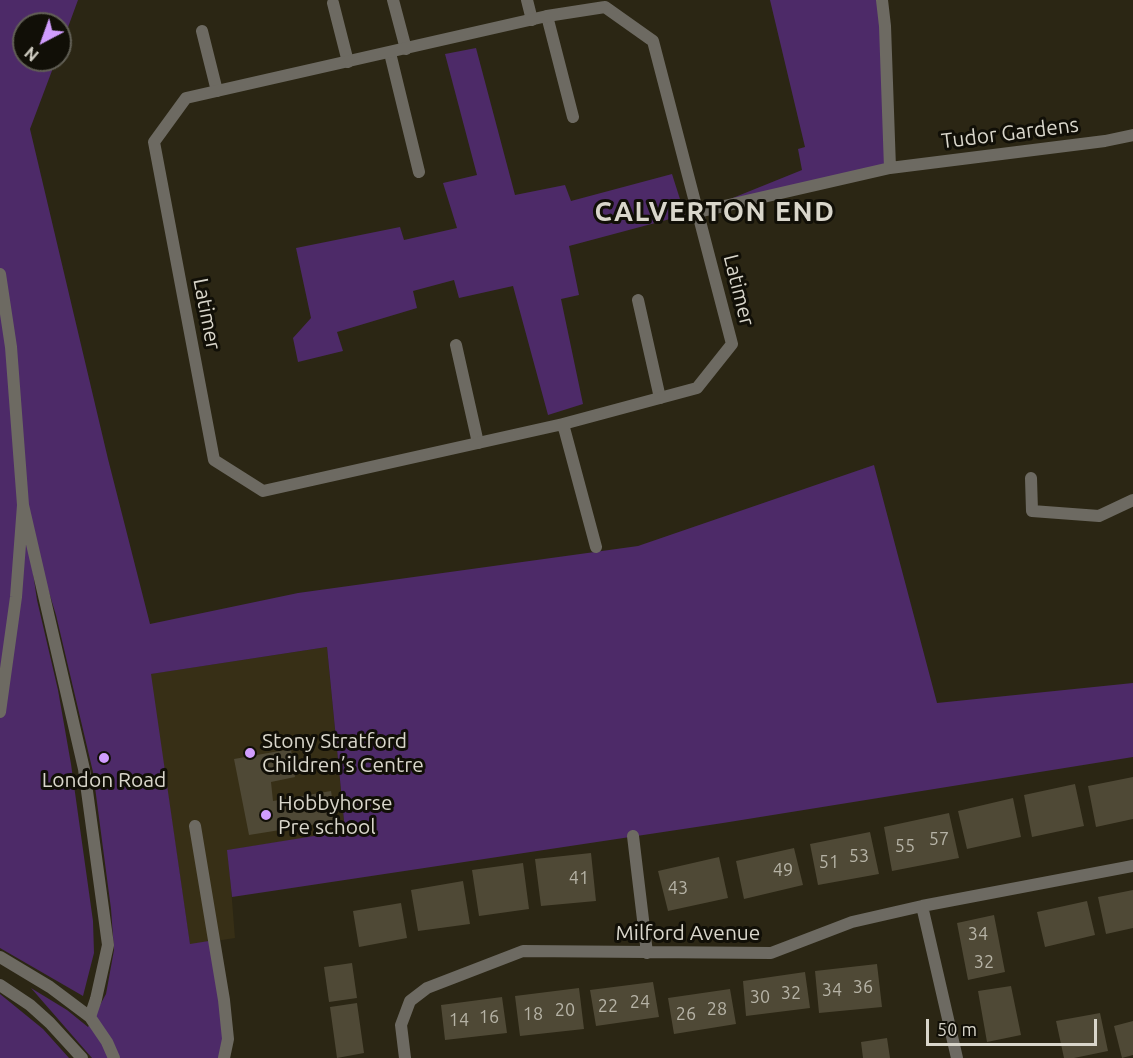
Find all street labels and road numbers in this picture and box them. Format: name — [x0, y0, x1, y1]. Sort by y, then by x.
street label: Tudor Gardens — [940, 112, 1080, 154]
street label: Latimer — [718, 252, 760, 328]
street label: Latimer — [188, 276, 226, 352]
street label: Milford Avenue — [616, 920, 760, 946]

